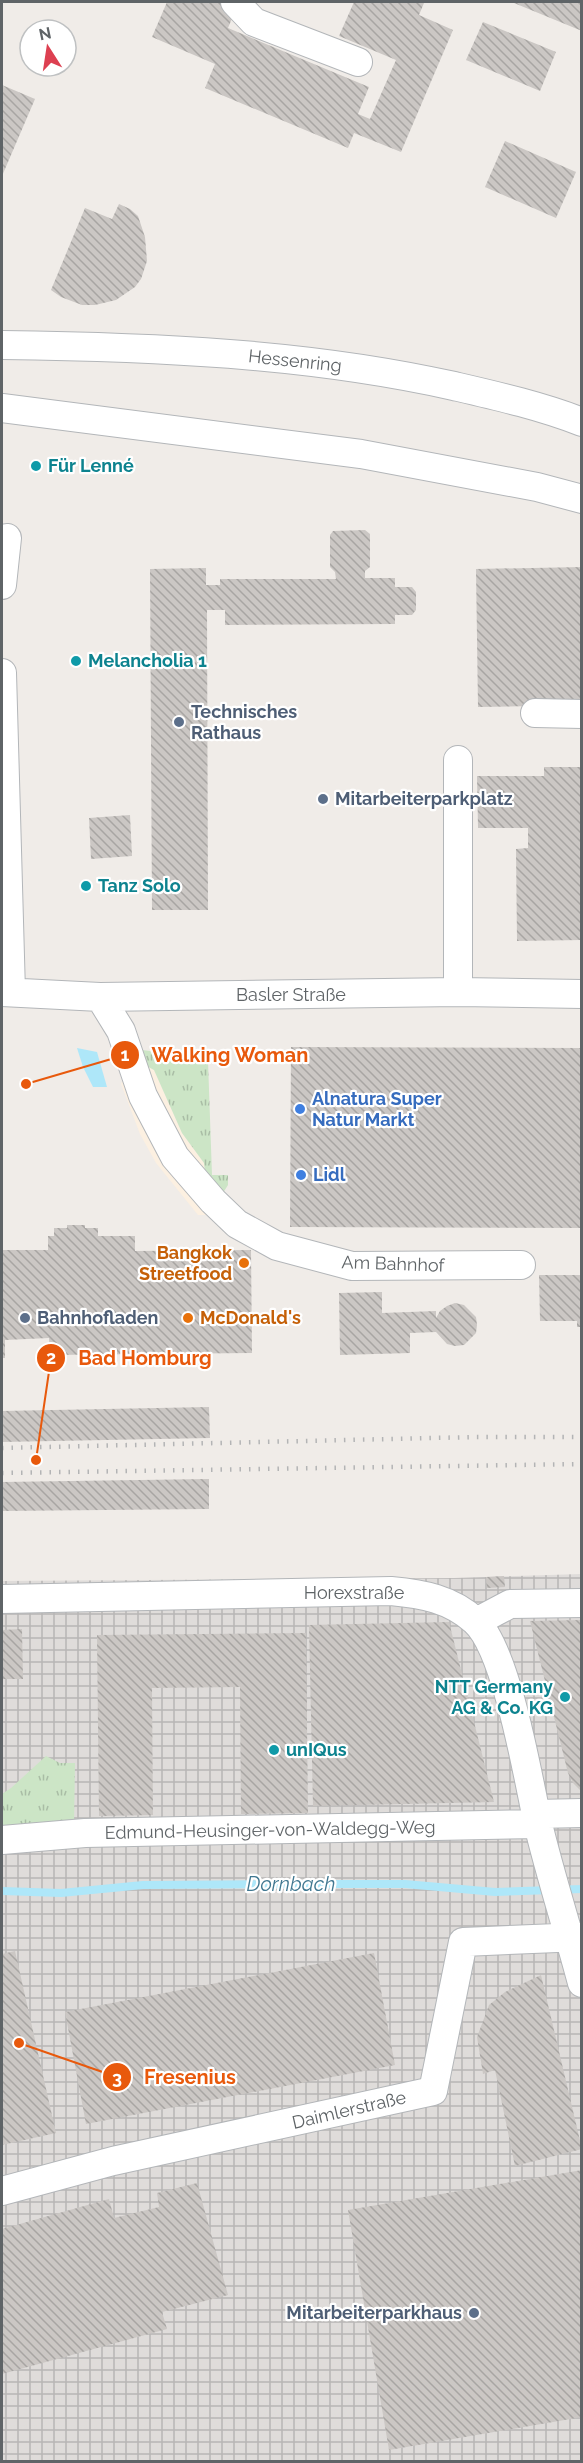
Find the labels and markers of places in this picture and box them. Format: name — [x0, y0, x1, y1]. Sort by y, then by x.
place label: Für Lenné — [48, 455, 134, 476]
marker: Für Lenné — [29, 459, 43, 473]
place label: Melancholia 1 — [88, 650, 207, 671]
marker: Melancholia 1 — [69, 654, 83, 668]
place label: Technisches Rathaus — [191, 701, 297, 743]
marker: Technisches Rathaus — [172, 715, 186, 729]
place label: Mitarbeiterparkplatz — [335, 788, 513, 809]
marker: Mitarbeiterparkplatz — [316, 792, 330, 806]
place label: Tanz Solo — [98, 875, 181, 896]
marker: Tanz Solo — [79, 879, 93, 893]
callout: Walking Woman — [110, 1036, 321, 1074]
place label: Alnatura Super Natur Markt — [312, 1088, 442, 1130]
marker: Alnatura Super Natur Markt — [293, 1102, 307, 1116]
place label: Lidl — [313, 1164, 346, 1185]
marker: Lidl — [294, 1168, 308, 1182]
place label: Bangkok Streetfood — [139, 1242, 233, 1284]
marker: Bangkok Streetfood — [237, 1256, 251, 1270]
place label: Bahnhofladen — [37, 1307, 158, 1328]
place label: McDonald's — [200, 1307, 301, 1328]
marker: Bahnhofladen — [18, 1311, 32, 1325]
marker: McDonald's — [181, 1311, 195, 1325]
callout: Bad Homburg — [36, 1339, 224, 1377]
place label: NTT Germany AG & Co. KG — [435, 1676, 553, 1718]
marker: NTT Germany AG & Co. KG — [558, 1690, 572, 1704]
place label: unIQus — [286, 1739, 347, 1760]
marker: unIQus — [267, 1743, 281, 1757]
callout: Fresenius — [102, 2058, 247, 2096]
place label: Mitarbeiterparkhaus — [286, 2302, 462, 2323]
marker: Mitarbeiterparkhaus — [467, 2306, 481, 2320]

